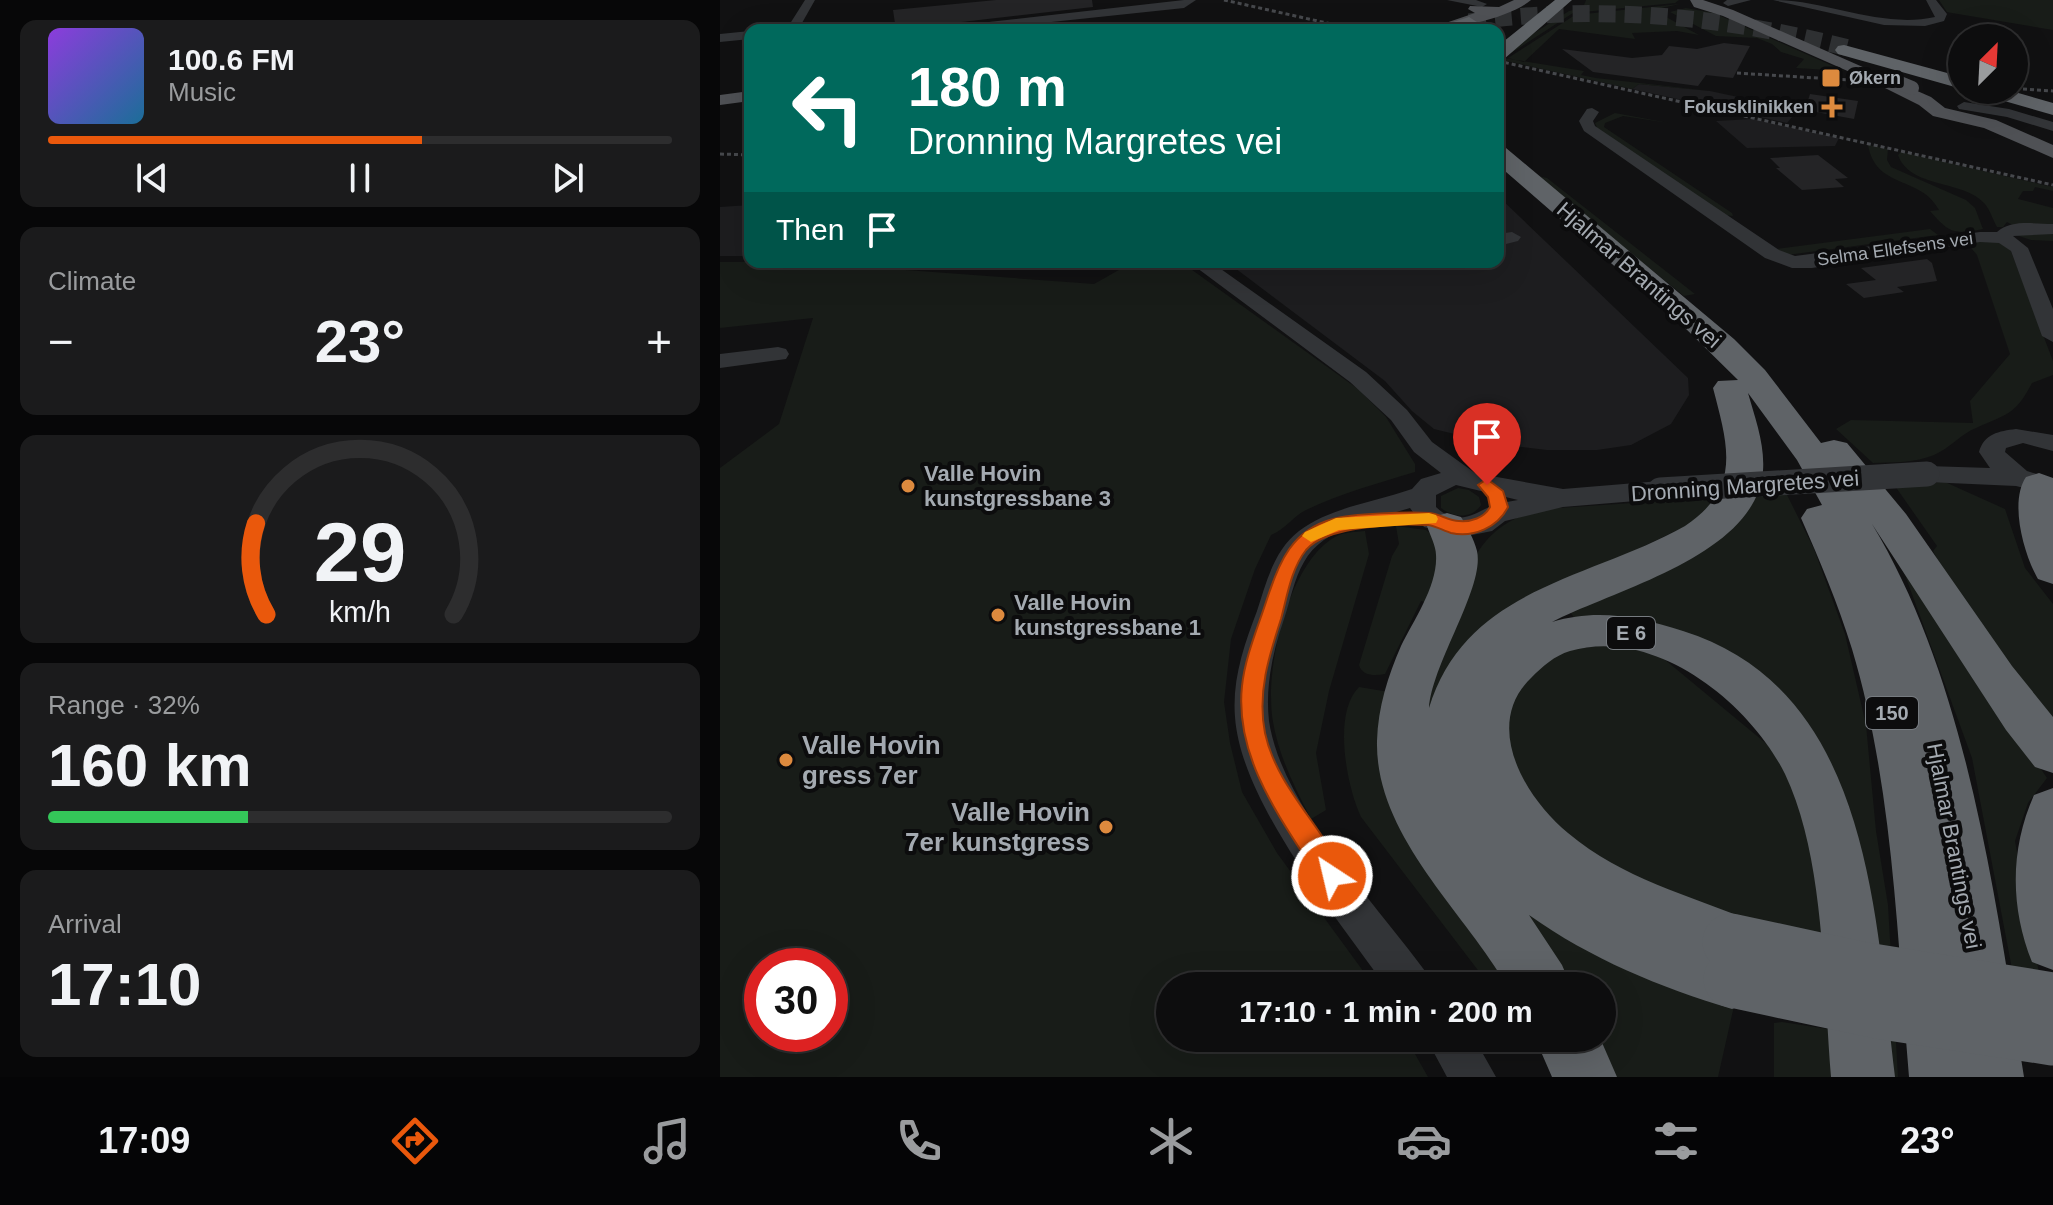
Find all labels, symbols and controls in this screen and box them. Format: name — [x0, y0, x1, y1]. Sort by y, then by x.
north arrow — [1948, 24, 2028, 104]
map controls — [1948, 24, 2028, 104]
text: 100.6 FM — [168, 43, 295, 76]
text: 180 m — [908, 55, 1067, 118]
icon: left — [776, 56, 880, 160]
marker: Økern — [1820, 67, 1842, 89]
place label: Økern — [1849, 68, 1901, 88]
text: Music — [168, 77, 236, 107]
marker: Fokusklinikken — [1821, 96, 1843, 118]
place label: Fokusklinikken — [1684, 97, 1814, 117]
text: Dronning Margretes vei — [908, 121, 1282, 162]
icon: previous — [130, 156, 174, 200]
icon: pause — [338, 156, 382, 200]
icon: next — [546, 156, 590, 200]
street label: Hjalmar Brantings vei — [1552, 197, 1726, 353]
icon: arrive — [860, 208, 904, 252]
text: Then — [776, 213, 844, 246]
street label: Selma Ellefsens vei — [1816, 228, 1974, 270]
text: Climate — [48, 266, 136, 296]
text: 23° — [315, 308, 405, 375]
text: − — [48, 317, 74, 366]
text: + — [646, 317, 672, 366]
pin — [1453, 403, 1521, 485]
icon: arrive — [1465, 415, 1509, 459]
place label: Valle Hovin kunstgressbane 3 — [924, 461, 1111, 511]
street label: Dronning Margretes vei — [1630, 466, 1860, 506]
marker: Valle Hovin kunstgressbane 3 — [899, 477, 917, 495]
text: 29 — [314, 505, 406, 598]
place label: Valle Hovin kunstgressbane 1 — [1014, 590, 1201, 640]
text: km/h — [329, 596, 391, 628]
marker: Valle Hovin kunstgressbane 1 — [989, 606, 1007, 624]
road number: E 6 — [1607, 617, 1655, 649]
text: Range · 32% — [48, 690, 200, 720]
road number: 150 — [1866, 697, 1918, 729]
place label: Valle Hovin gress 7er — [802, 730, 941, 790]
text: 160 km — [48, 732, 252, 799]
street label: Hjalmar Brantings vei — [1922, 741, 1986, 951]
marker: Valle Hovin gress 7er — [777, 751, 795, 769]
place label: Valle Hovin 7er kunstgress — [905, 797, 1090, 857]
marker: Valle Hovin 7er kunstgress — [1097, 818, 1115, 836]
position arrow — [1290, 834, 1374, 918]
text: Arrival — [48, 909, 122, 939]
speed limit sign: 30 — [744, 948, 848, 1052]
text: 17:10 — [48, 951, 201, 1018]
text: 17:10 · 1 min · 200 m — [1239, 995, 1533, 1028]
icon: directions — [387, 1113, 443, 1169]
icon: music — [639, 1113, 695, 1169]
icon: phone — [891, 1113, 947, 1169]
icon: climate — [1143, 1113, 1199, 1169]
icon: car — [1396, 1113, 1452, 1169]
icon: filters — [1648, 1113, 1704, 1169]
text: 17:09 — [98, 1120, 190, 1161]
text: 23° — [1900, 1120, 1955, 1161]

